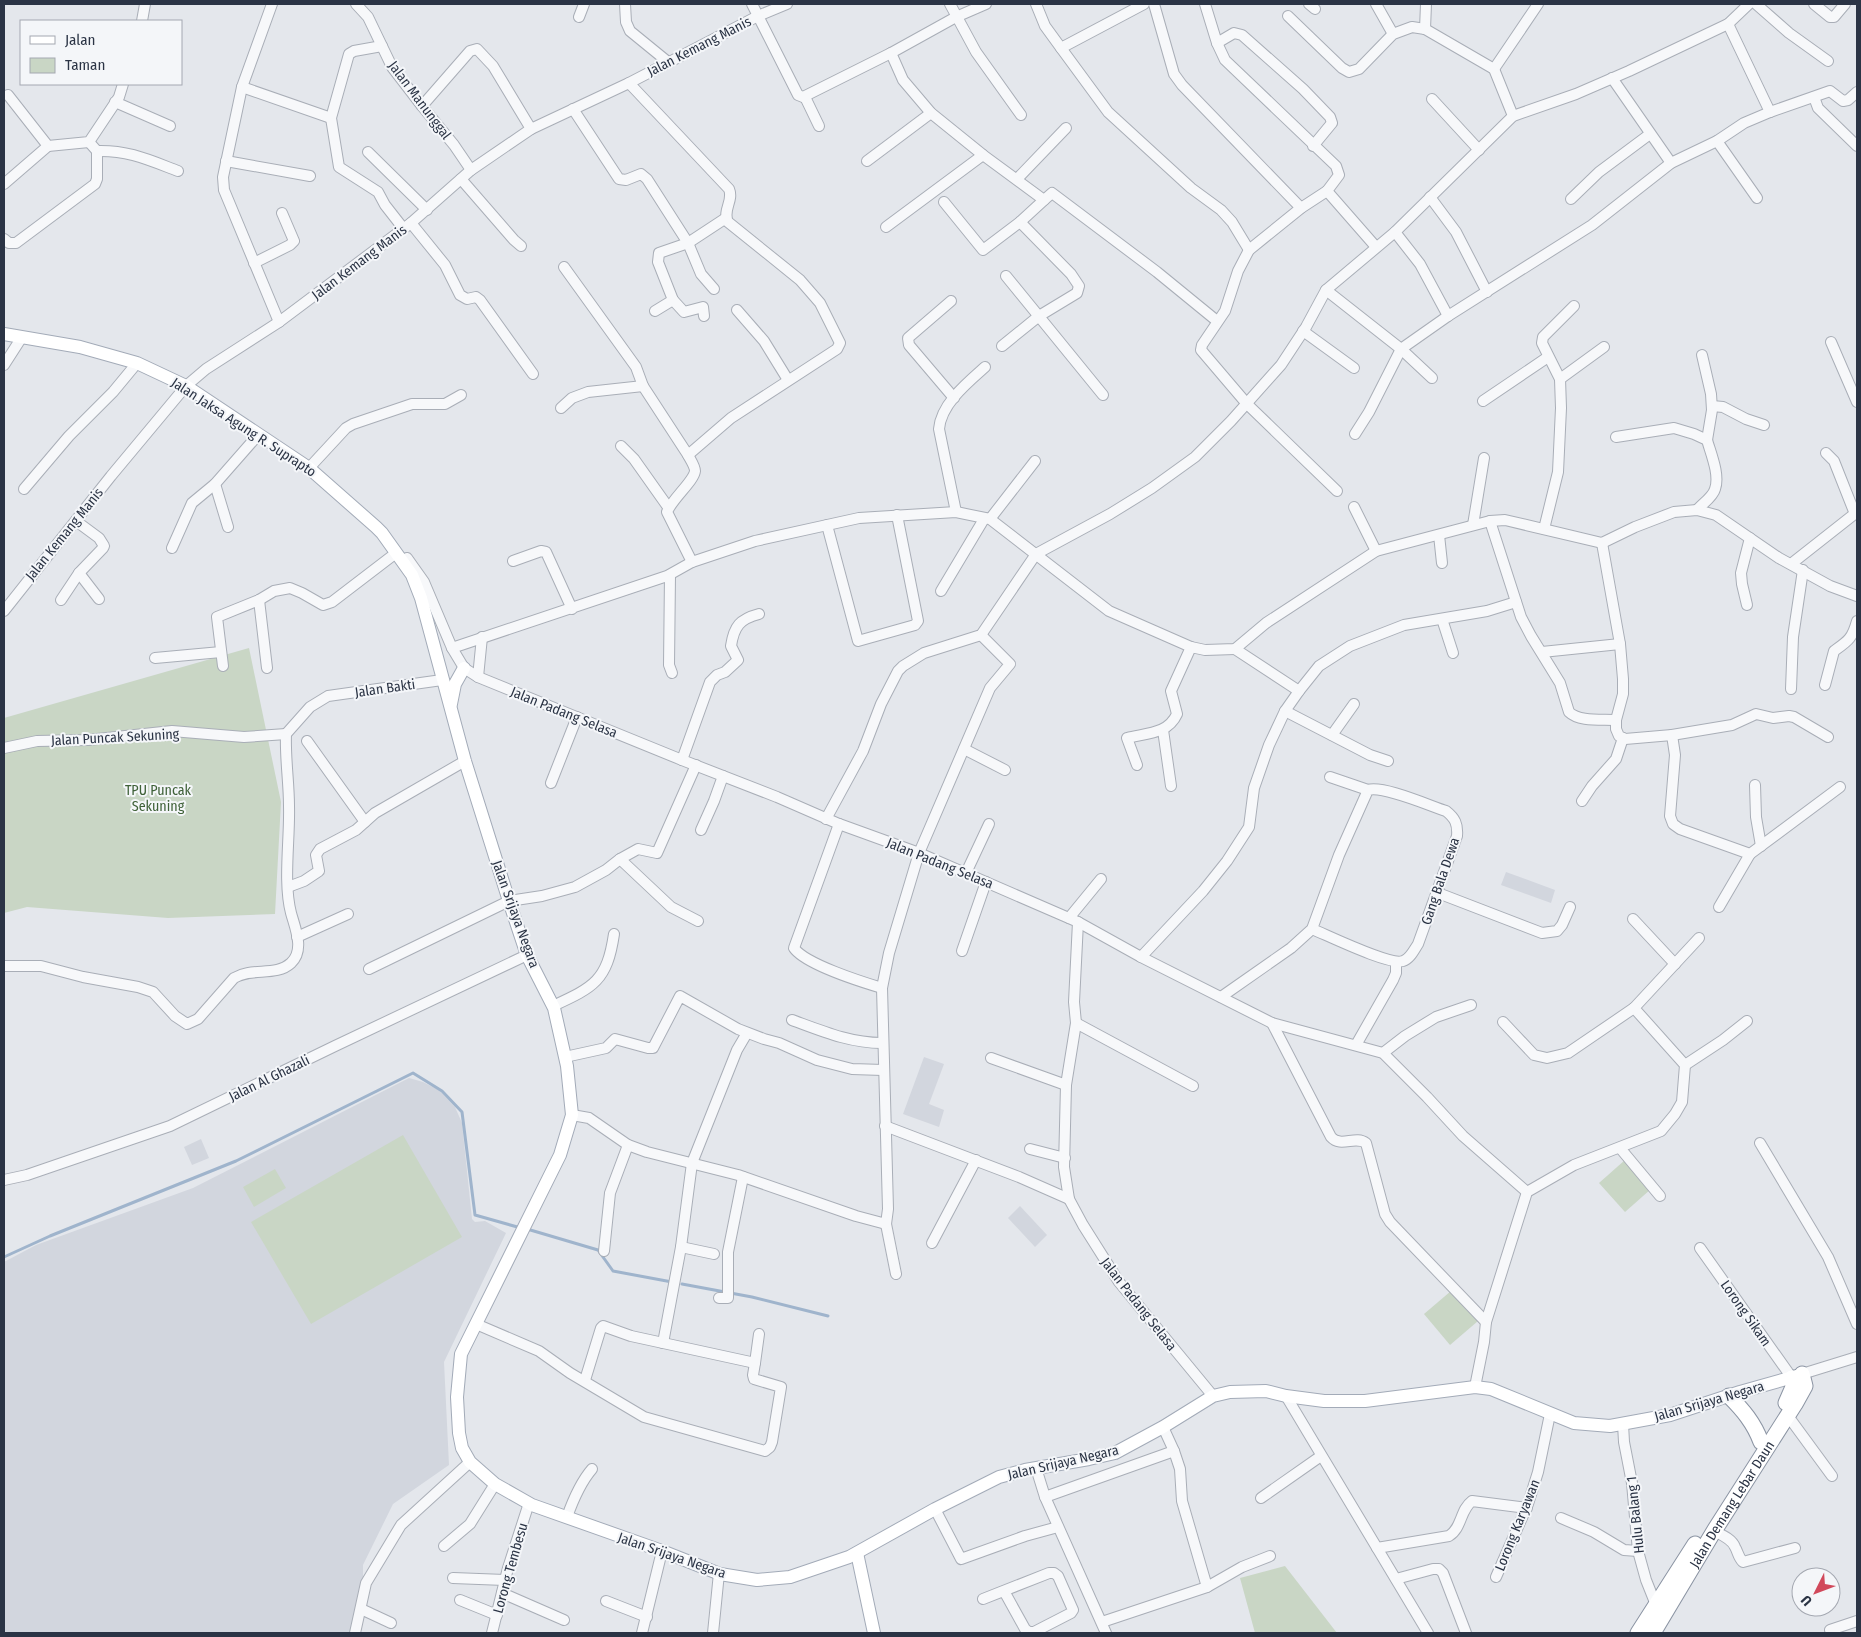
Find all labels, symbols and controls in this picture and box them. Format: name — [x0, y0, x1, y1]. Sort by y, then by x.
street label: Jalan Kemang Manis — [644, 13, 754, 80]
legend — [20, 20, 182, 85]
text: Jalan — [65, 31, 95, 49]
text: Taman — [65, 56, 105, 74]
street label: Jalan Manunggal — [385, 58, 455, 143]
street label: Jalan Kemang Manis — [309, 221, 410, 304]
street label: Jalan Jaksa Agung R. Suprapto — [168, 374, 319, 481]
street label: Jalan Kemang Manis — [22, 485, 107, 584]
street label: Jalan Bakti — [354, 676, 416, 701]
street label: Jalan Padang Selasa — [508, 683, 620, 742]
street label: Jalan Puncak Sekuning — [50, 726, 180, 749]
park label: TPU Puncak Sekuning — [125, 782, 192, 815]
street label: Jalan Padang Selasa — [884, 834, 996, 893]
street label: Gang Bala Dewa — [1418, 835, 1463, 927]
street label: Jalan Srijaya Negara — [488, 858, 543, 970]
street label: Jalan Al Ghazali — [226, 1052, 312, 1105]
street label: Jalan Padang Selasa — [1097, 1254, 1180, 1354]
street label: Lorong Sikam — [1717, 1277, 1775, 1350]
street label: Jalan Srijaya Negara — [1652, 1378, 1766, 1425]
street label: Jalan Demang Lebar Daun — [1686, 1438, 1778, 1571]
street label: Jalan Srijaya Negara — [1006, 1441, 1120, 1484]
street label: Hulu Balang 1 — [1623, 1475, 1648, 1554]
street label: Lorong Karyawan — [1491, 1477, 1544, 1574]
street label: Lorong Tembesu — [489, 1521, 532, 1615]
street label: Jalan Srijaya Negara — [615, 1529, 728, 1582]
north arrow — [1791, 1567, 1841, 1617]
text: U — [1798, 1592, 1816, 1609]

